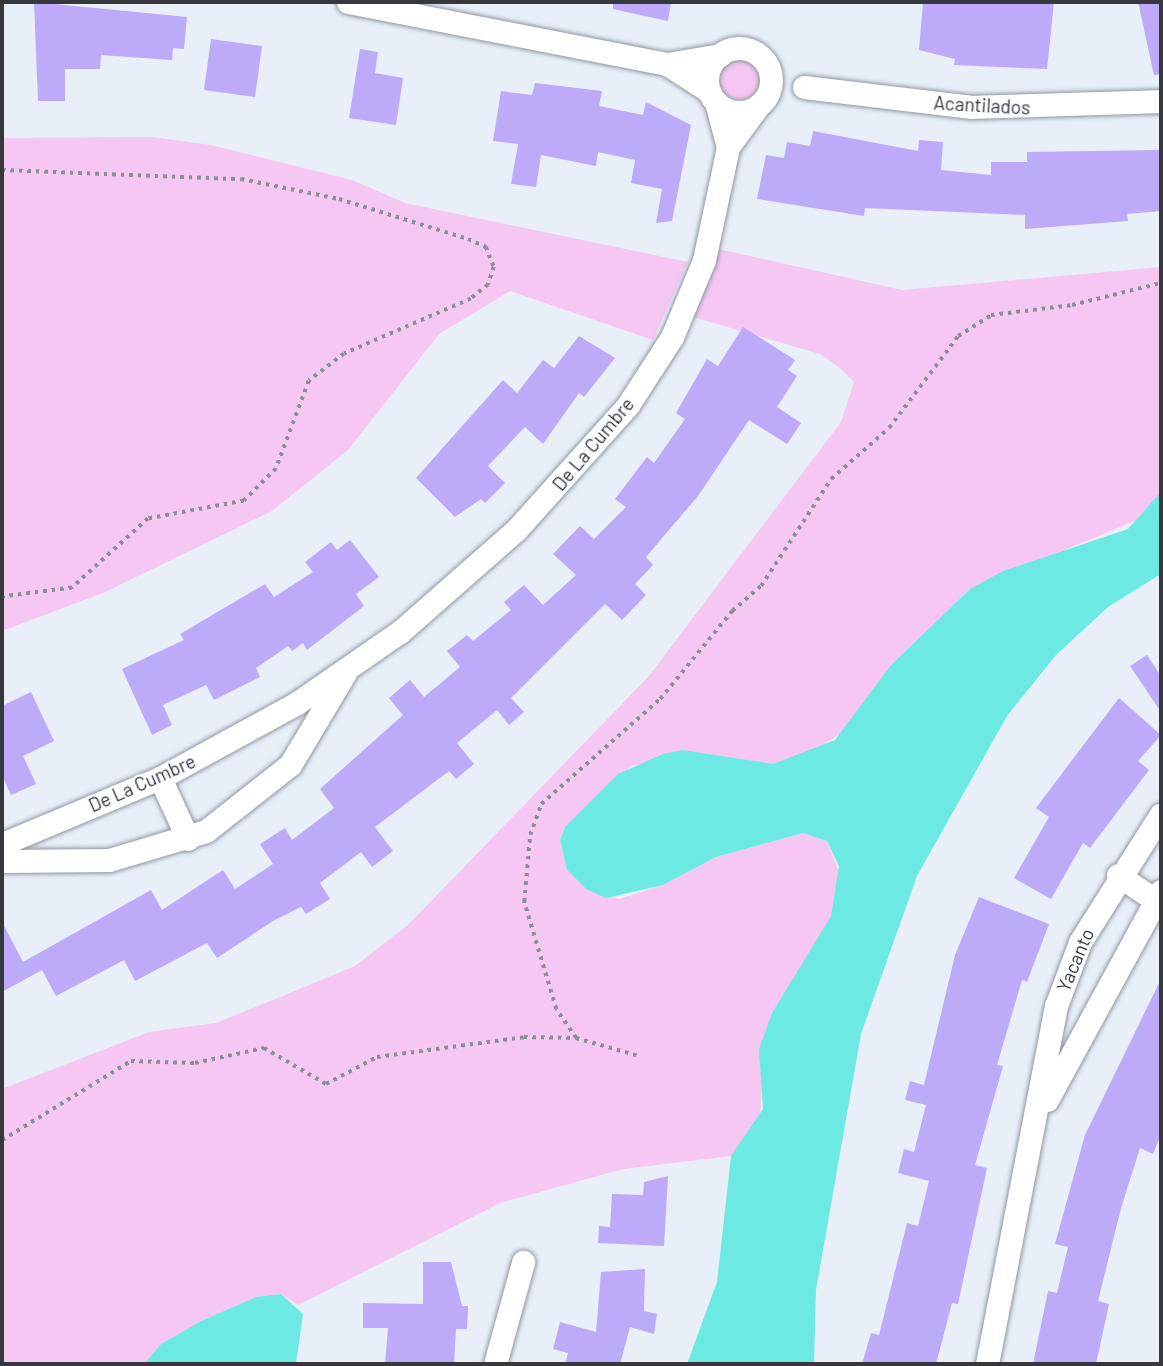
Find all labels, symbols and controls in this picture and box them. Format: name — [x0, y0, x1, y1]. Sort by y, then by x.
street label: Acantilados — [933, 91, 1031, 119]
street label: De La Cumbre — [547, 393, 639, 495]
street label: De La Cumbre — [85, 749, 199, 817]
street label: Yacanto — [1052, 925, 1098, 995]

